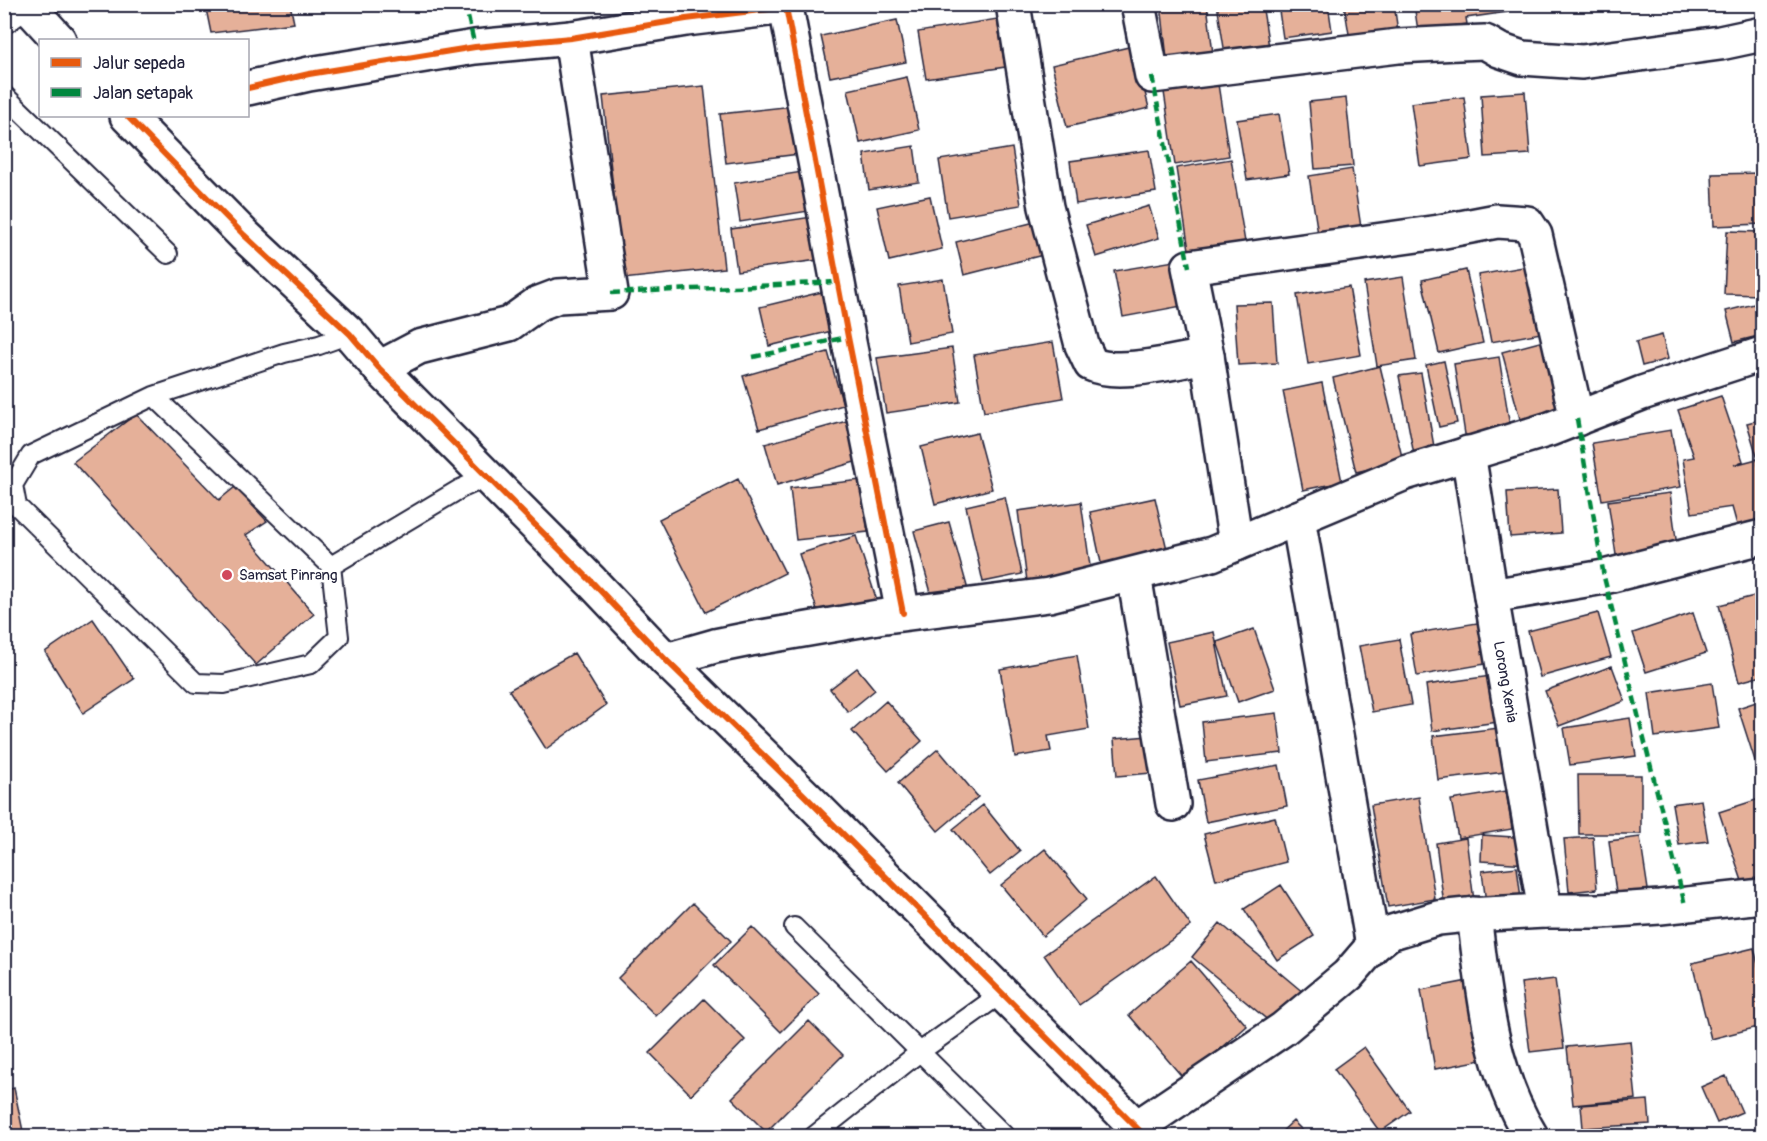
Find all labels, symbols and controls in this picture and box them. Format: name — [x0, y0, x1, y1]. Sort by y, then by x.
legend — [39, 39, 249, 117]
text: Jalur sepeda — [93, 52, 185, 75]
text: Jalan setapak — [93, 82, 194, 105]
place label: Samsat Pinrang — [239, 566, 338, 585]
marker: Samsat Pinrang — [220, 568, 234, 582]
street label: Lorong Xenia — [1489, 640, 1522, 724]

